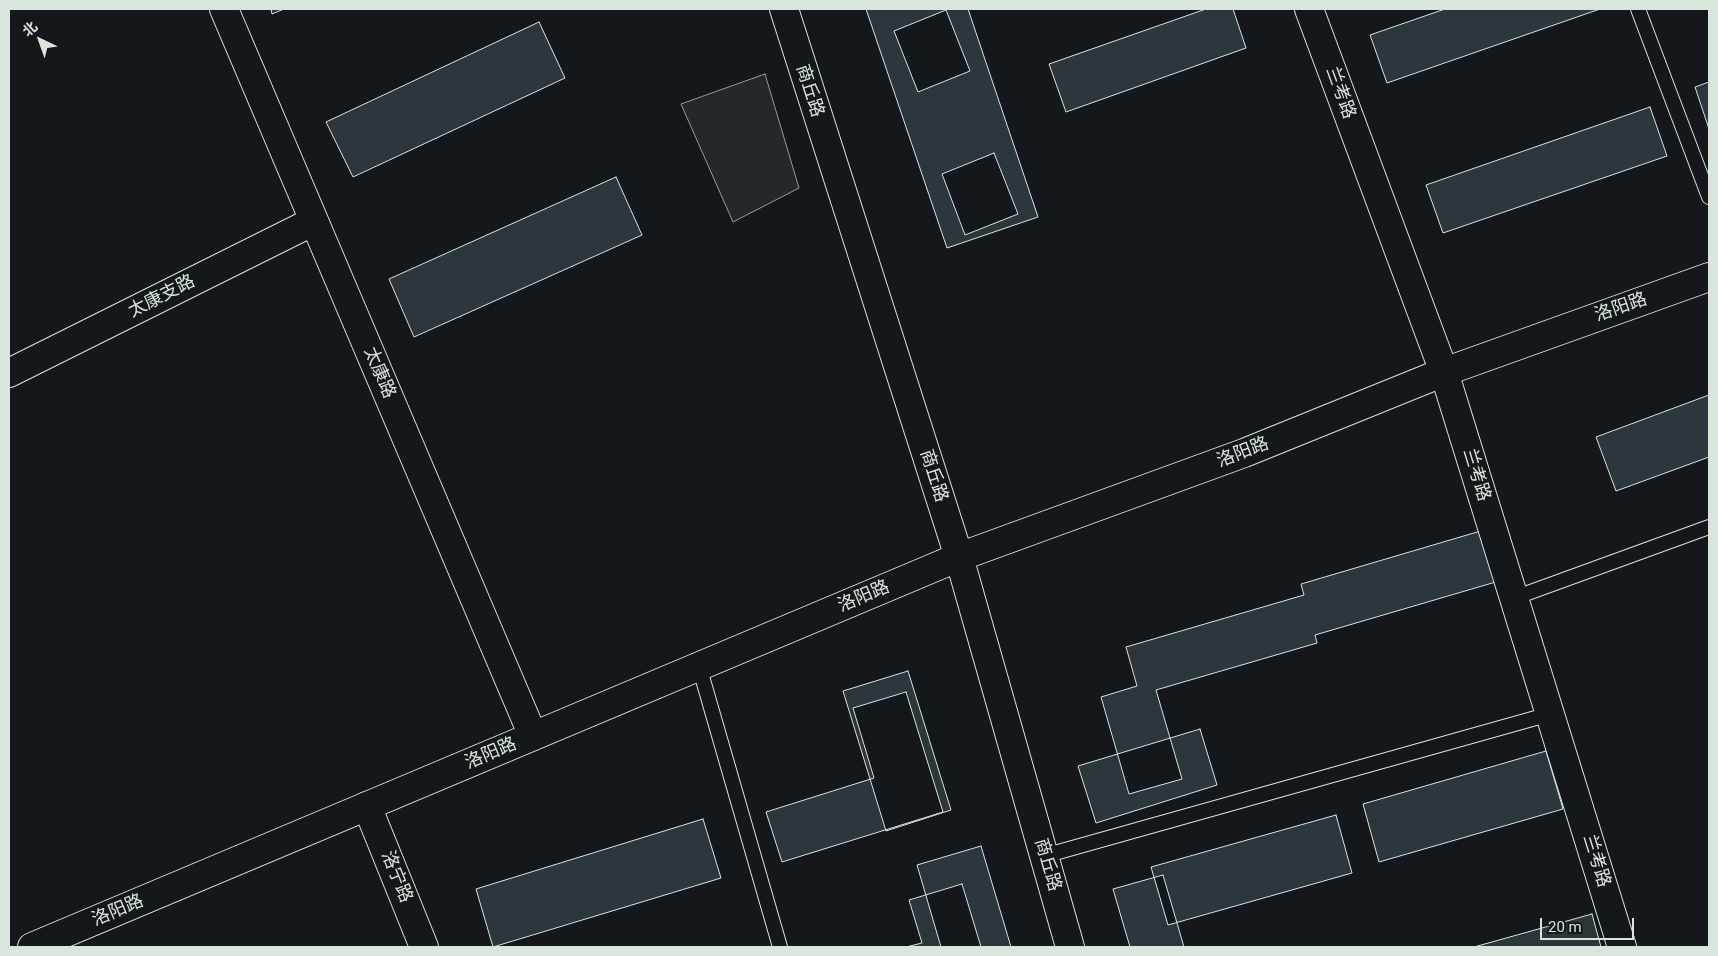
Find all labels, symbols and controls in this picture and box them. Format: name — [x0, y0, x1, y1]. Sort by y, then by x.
north arrow — [15, 15, 65, 65]
text: 北 — [19, 18, 41, 39]
street label: 商丘路 — [790, 62, 828, 120]
street label: 兰考路 — [1321, 64, 1359, 122]
street label: 太康支路 — [125, 271, 199, 323]
street label: 洛阳路 — [1592, 289, 1650, 327]
street label: 太康路 — [359, 344, 399, 402]
street label: 洛阳路 — [1214, 433, 1272, 473]
street label: 兰考路 — [1458, 446, 1494, 504]
street label: 商丘路 — [914, 447, 952, 505]
street label: 洛阳路 — [835, 577, 893, 617]
street label: 洛阳路 — [462, 734, 520, 774]
street label: 兰考路 — [1578, 832, 1614, 890]
street label: 商丘路 — [1029, 836, 1065, 894]
street label: 洛宁路 — [376, 848, 416, 906]
street label: 洛阳路 — [89, 891, 147, 931]
scale bar — [1543, 908, 1637, 940]
text: 20 m — [1548, 918, 1582, 936]

